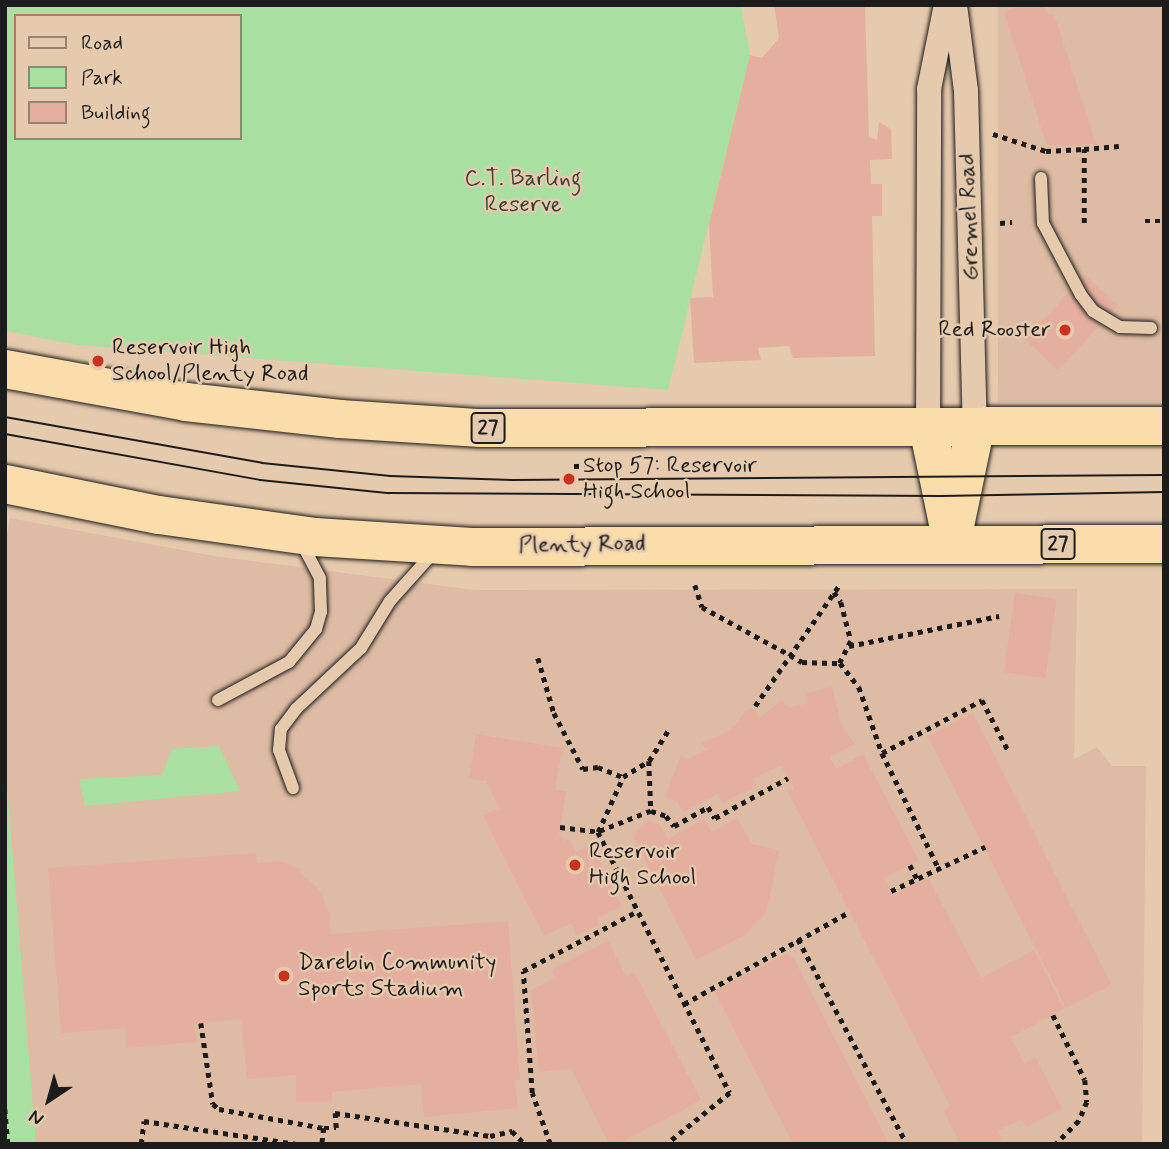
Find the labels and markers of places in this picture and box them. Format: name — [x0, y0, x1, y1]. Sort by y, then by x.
place label: Red Rooster — [940, 316, 1051, 344]
marker: Red Rooster — [1057, 322, 1073, 338]
place label: Reservoir High School/Plenty Road — [112, 334, 307, 388]
marker: Reservoir High School/Plenty Road — [90, 353, 106, 369]
place label: Stop 57: Reservoir High School — [583, 452, 757, 506]
marker: Stop 57: Reservoir High School — [561, 471, 577, 487]
place label: Reservoir High School — [589, 838, 696, 892]
marker: Reservoir High School — [567, 857, 583, 873]
place label: Darebin Community Sports Stadium — [298, 949, 498, 1003]
marker: Darebin Community Sports Stadium — [276, 968, 292, 984]

